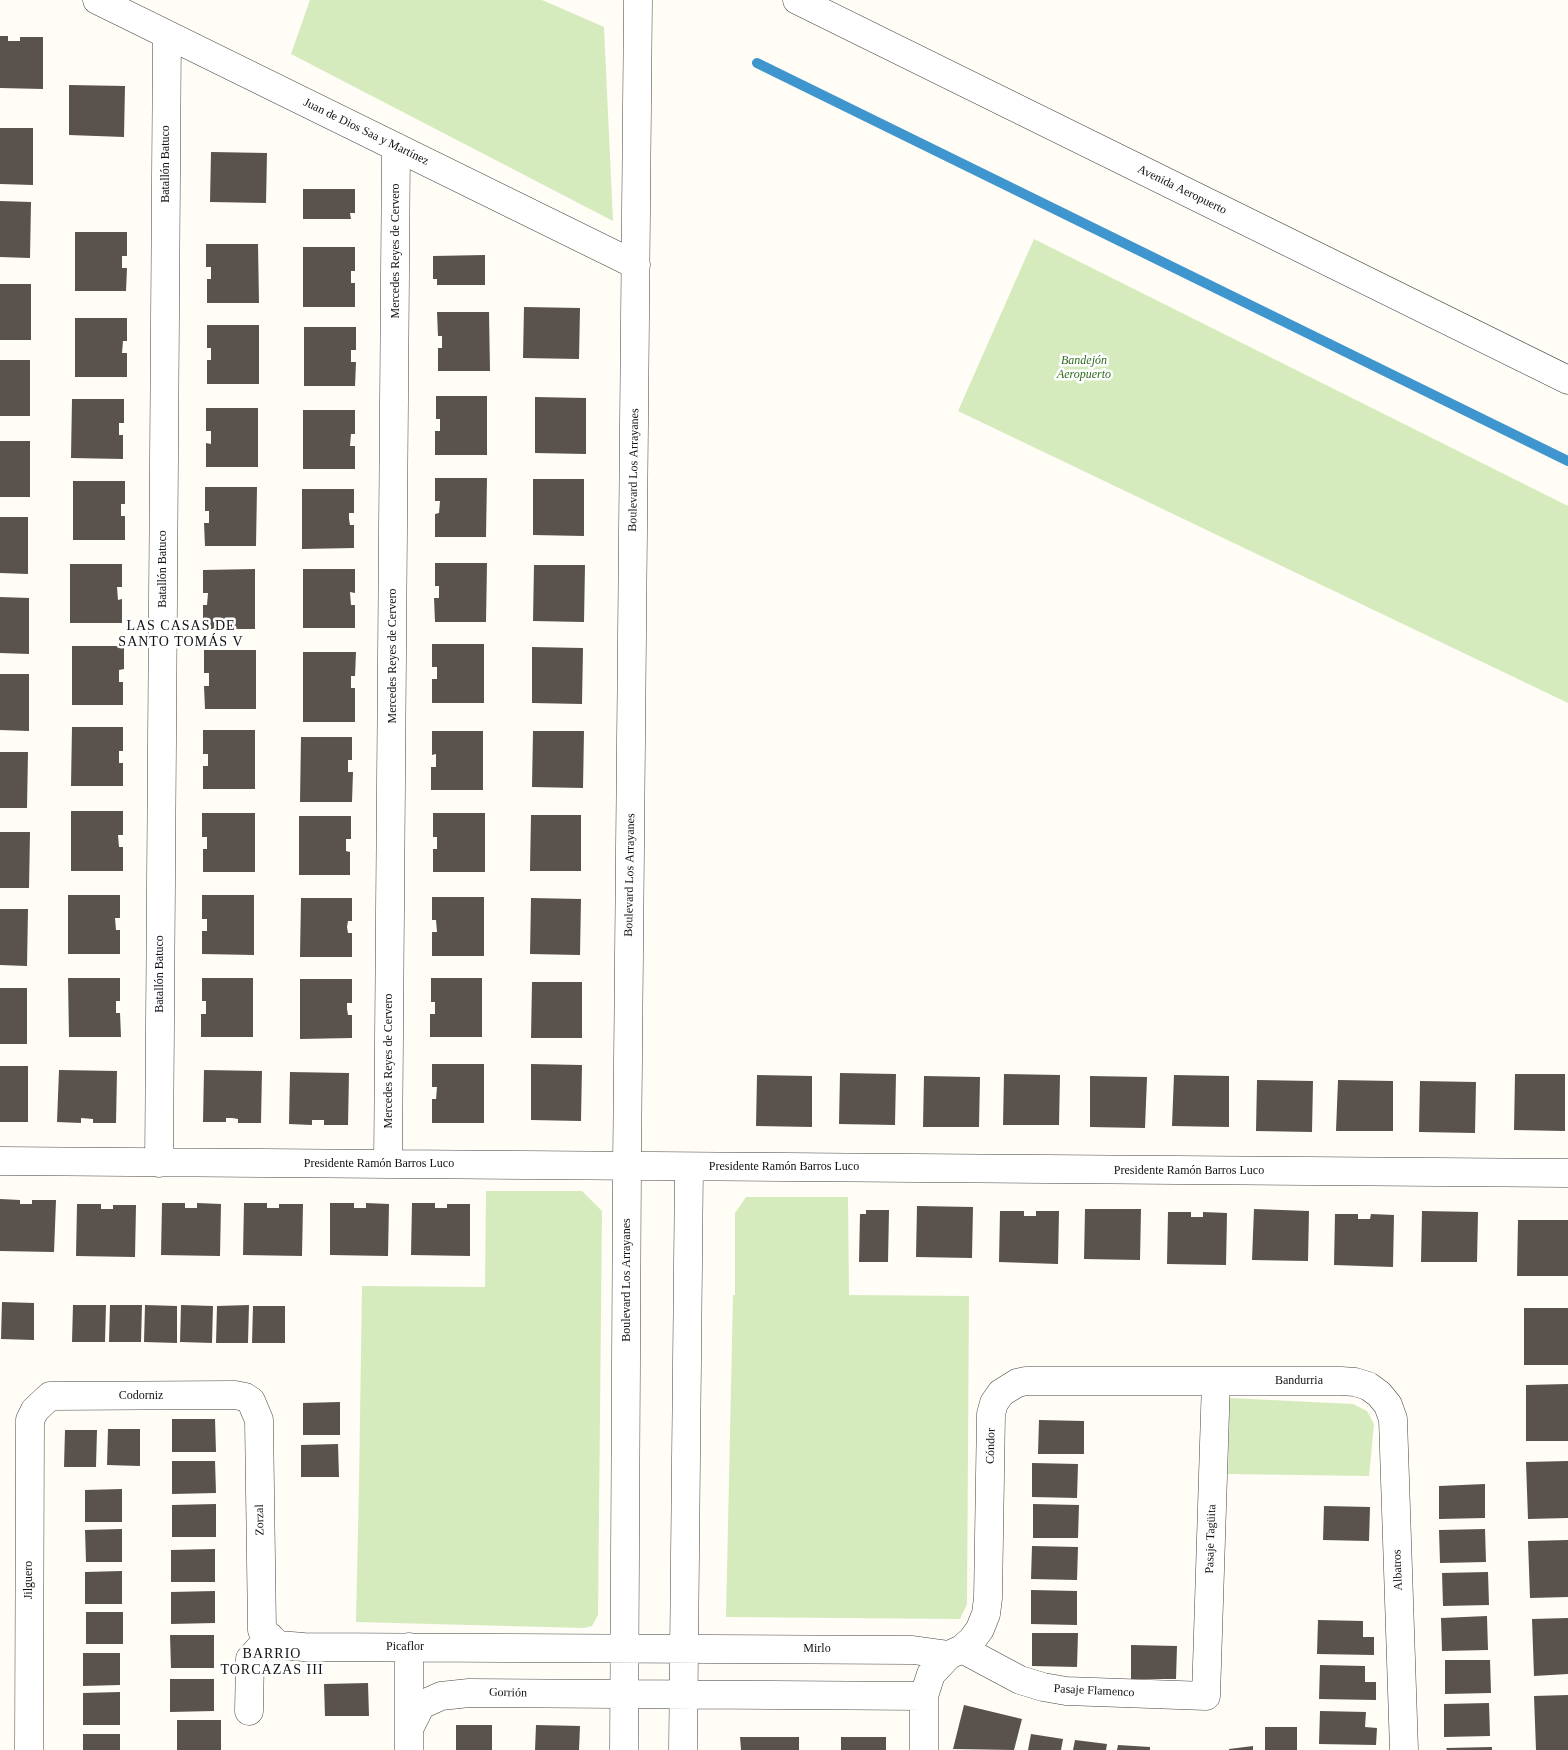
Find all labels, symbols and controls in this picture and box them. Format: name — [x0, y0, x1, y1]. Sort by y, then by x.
street label: Juan de Dios Saa y Martínez — [301, 95, 431, 169]
street label: Batallón Batuco — [159, 125, 173, 203]
street label: Avenida Aeropuerto — [1135, 162, 1229, 218]
street label: Mercedes Reyes de Cervero — [389, 184, 403, 318]
park label: Bandejón Aeropuerto — [1057, 354, 1111, 382]
street label: Boulevard Los Arrayanes — [626, 408, 642, 532]
street label: Batallón Batuco — [156, 530, 170, 608]
street label: Mercedes Reyes de Cervero — [386, 589, 400, 723]
district label: LAS CASAS DE SANTO TOMÁS V — [117, 618, 245, 650]
street label: Boulevard Los Arrayanes — [622, 813, 638, 937]
street label: Batallón Batuco — [153, 935, 167, 1013]
street label: Mercedes Reyes de Cervero — [382, 994, 396, 1128]
street label: Presidente Ramón Barros Luco — [304, 1157, 454, 1171]
street label: Presidente Ramón Barros Luco — [709, 1160, 859, 1174]
street label: Presidente Ramón Barros Luco — [1114, 1164, 1264, 1178]
street label: Boulevard Los Arrayanes — [620, 1218, 634, 1342]
street label: Bandurria — [1275, 1374, 1323, 1388]
street label: Codorniz — [119, 1389, 163, 1403]
street label: Cóndor — [983, 1428, 999, 1464]
street label: Zorzal — [253, 1504, 267, 1536]
street label: Pasaje Tagüita — [1203, 1504, 1219, 1574]
street label: Albatros — [1390, 1549, 1406, 1591]
street label: Jilguero — [22, 1561, 36, 1599]
street label: Picaflor — [386, 1640, 424, 1654]
street label: Mirlo — [803, 1642, 831, 1656]
district label: BARRIO TORCAZAS III — [219, 1646, 325, 1678]
street label: Pasaje Flamenco — [1053, 1682, 1135, 1700]
street label: Gorrión — [489, 1685, 527, 1701]

